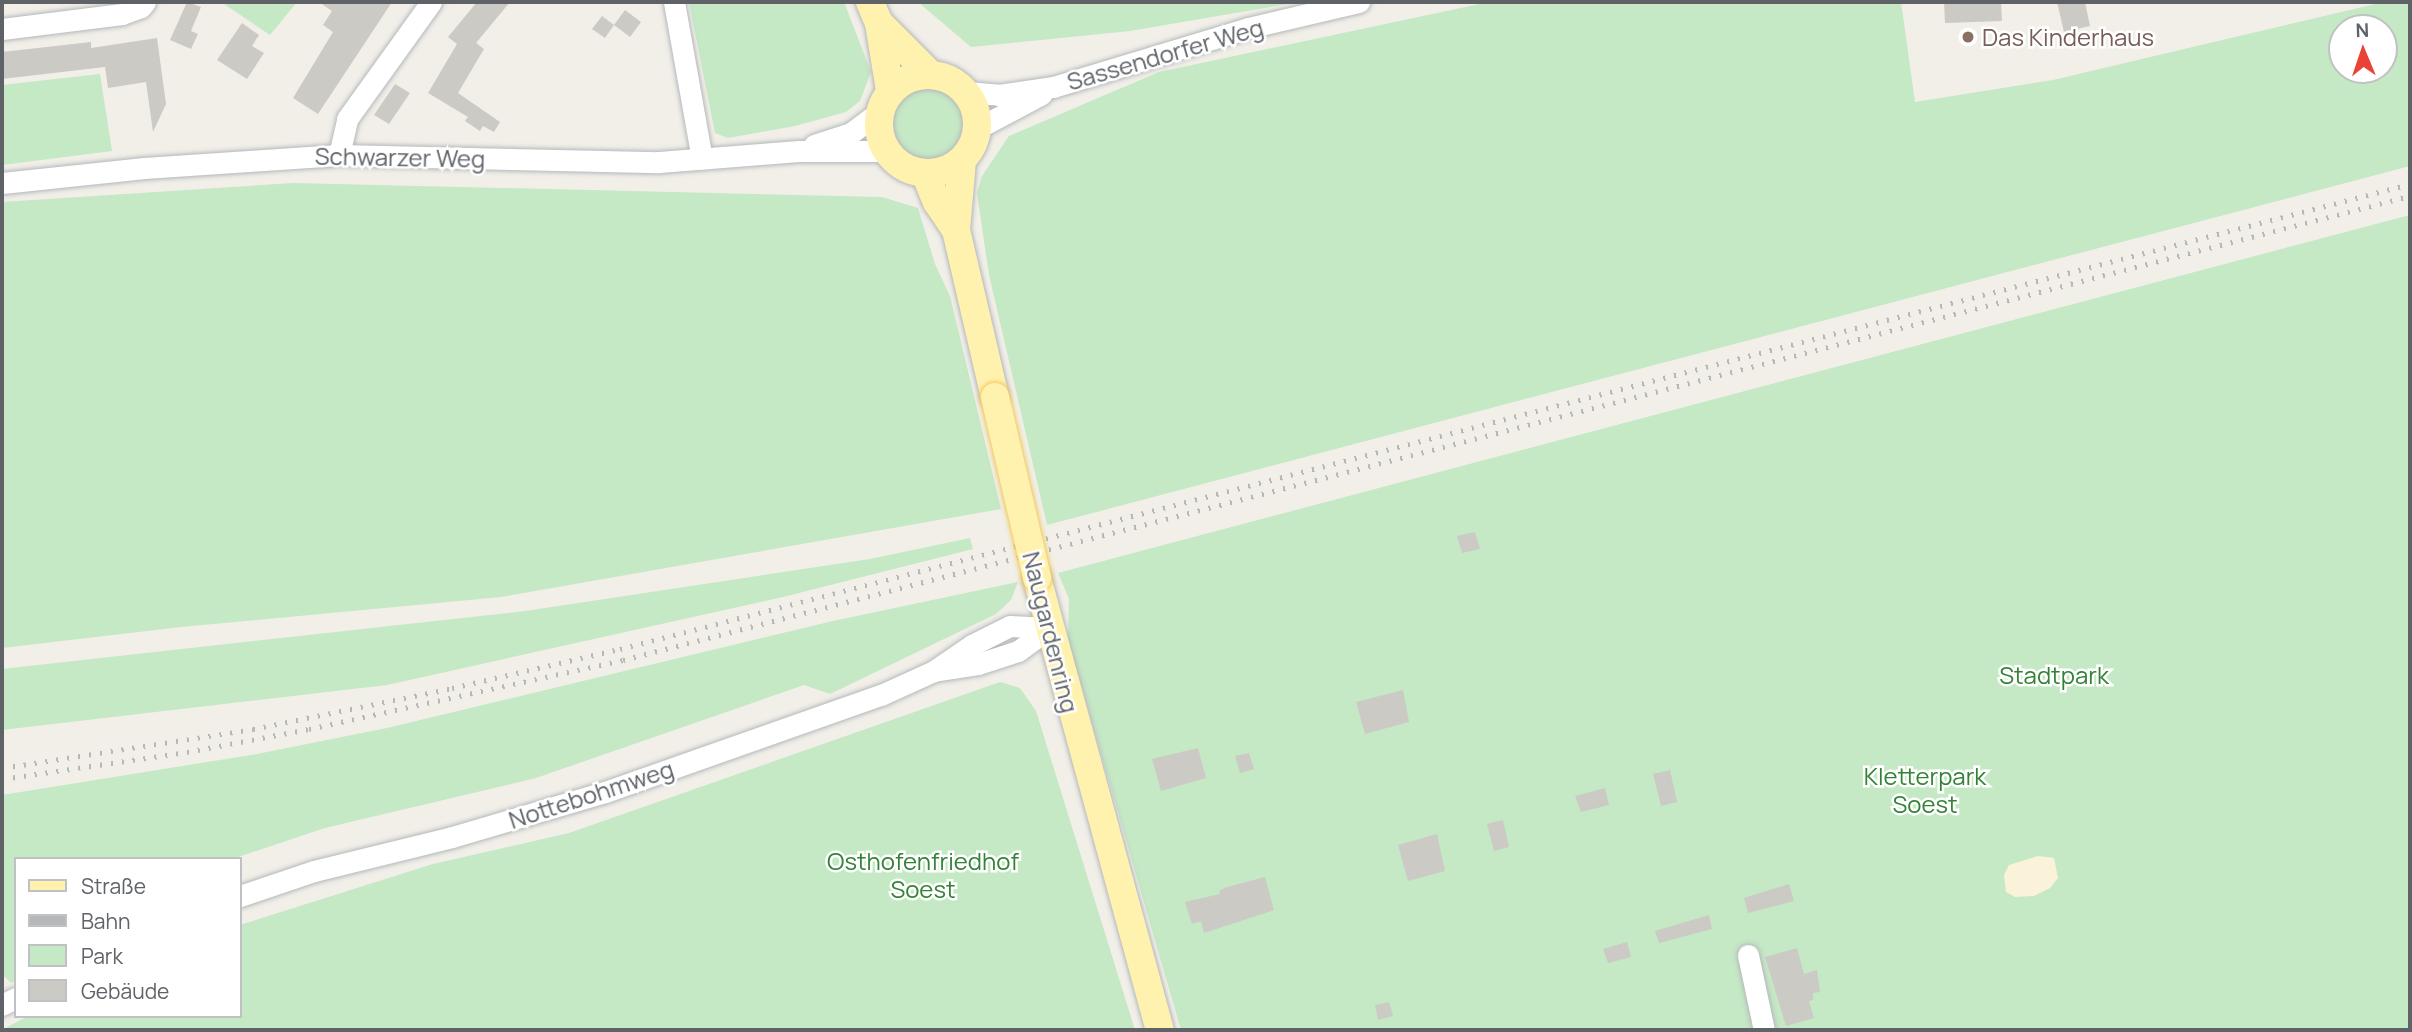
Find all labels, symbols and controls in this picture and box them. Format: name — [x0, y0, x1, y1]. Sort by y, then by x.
street label: Sassendorfer Weg — [1063, 12, 1267, 96]
north arrow — [2328, 14, 2398, 84]
text: N — [2355, 17, 2370, 43]
place label: Das Kinderhaus — [1982, 23, 2154, 51]
marker: Das Kinderhaus — [1960, 29, 1976, 45]
street label: Schwarzer Weg — [315, 141, 485, 173]
street label: Naugardenring — [1017, 549, 1085, 715]
park label: Stadtpark — [1999, 661, 2109, 689]
street label: Nottebohmweg — [505, 754, 677, 834]
park label: Kletterpark Soest — [1864, 762, 1986, 818]
park label: Osthofenfriedhof Soest — [827, 847, 1019, 903]
legend — [14, 857, 242, 1018]
text: Straße — [81, 872, 146, 900]
text: Bahn — [81, 907, 131, 935]
text: Park — [81, 942, 123, 970]
text: Gebäude — [81, 977, 169, 1005]

